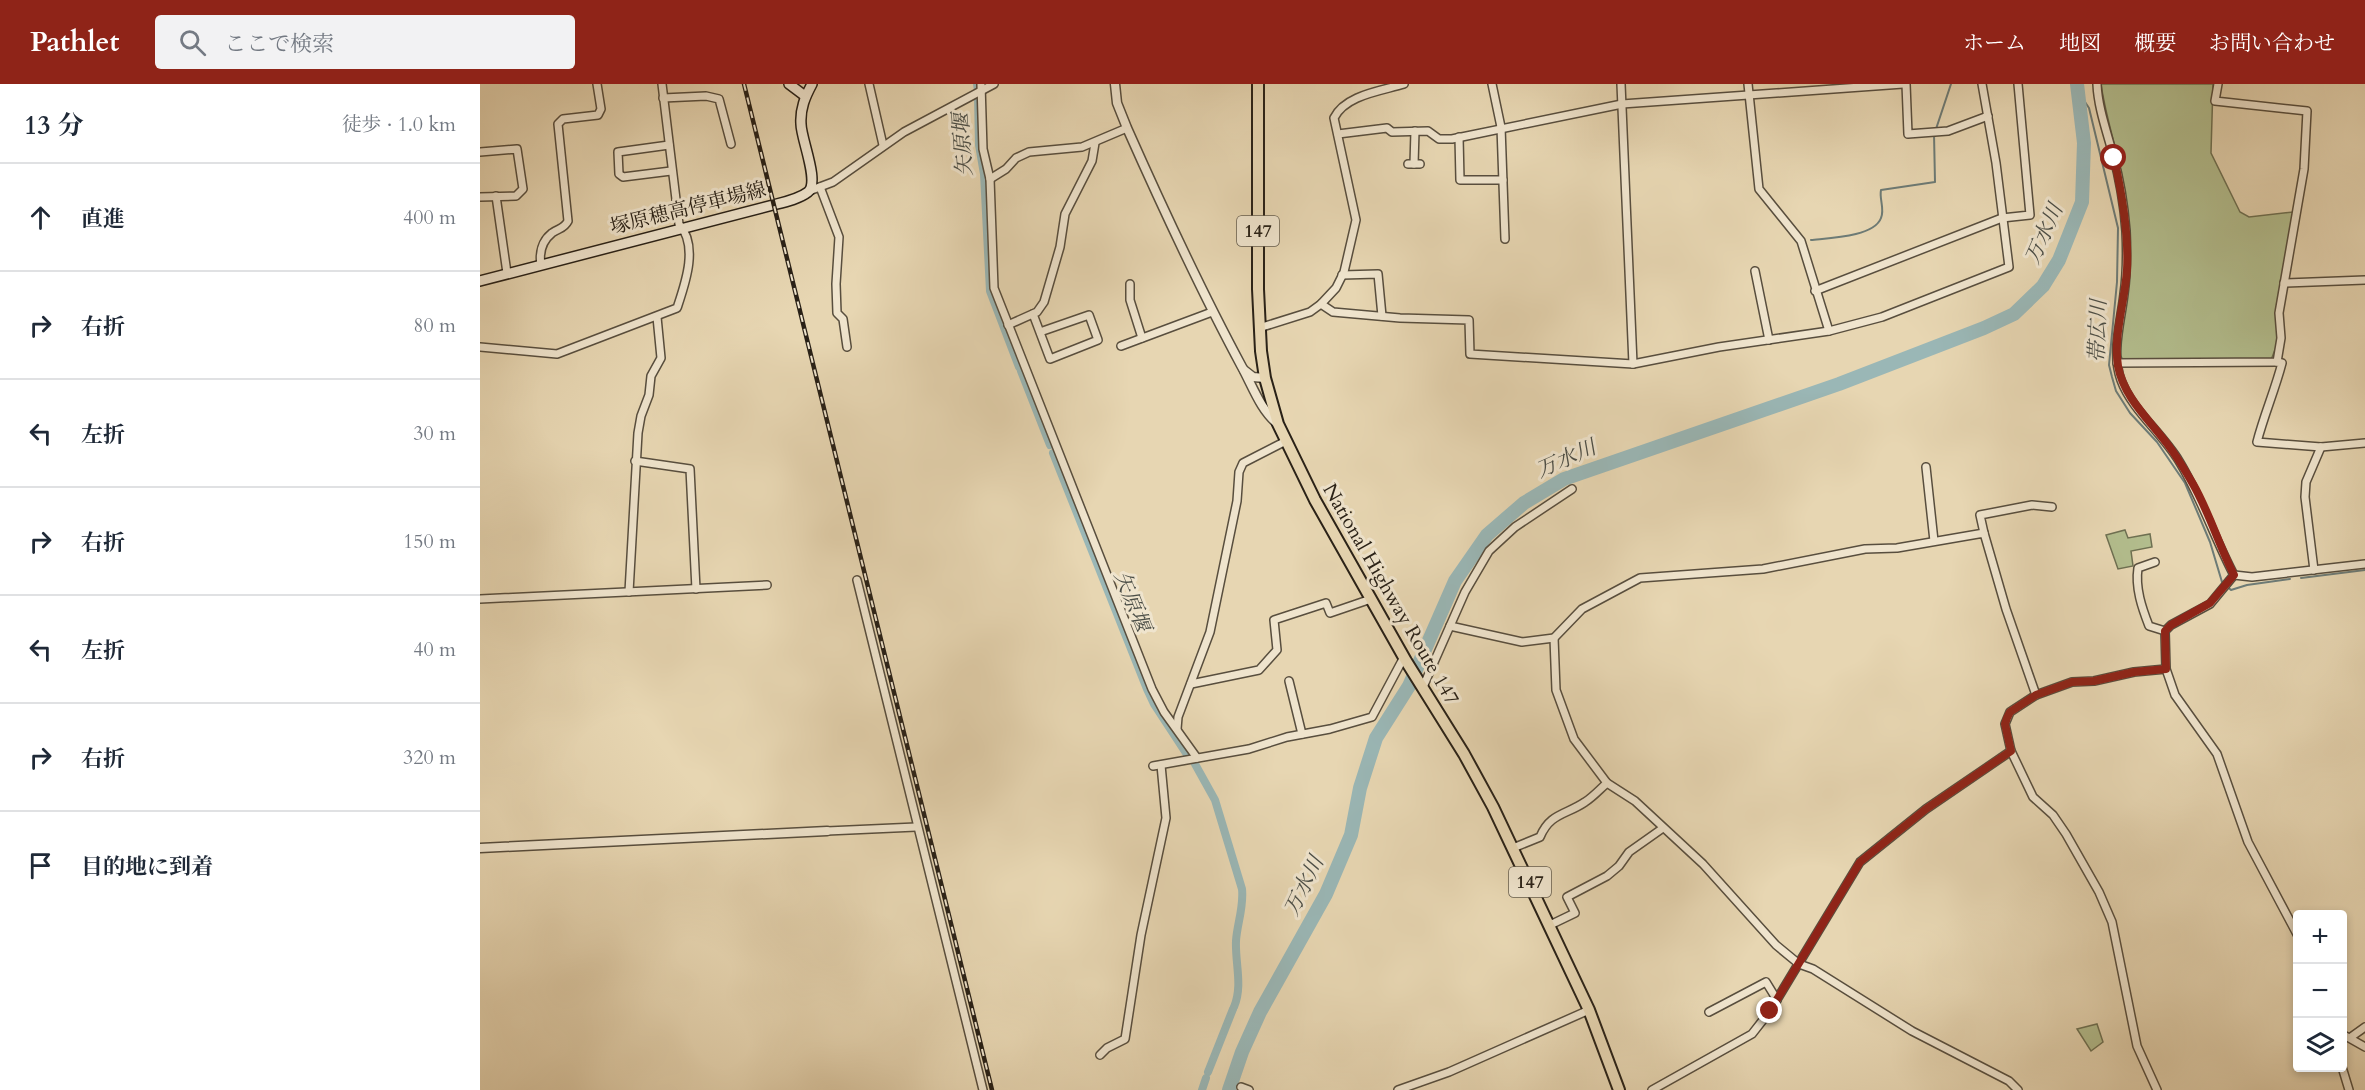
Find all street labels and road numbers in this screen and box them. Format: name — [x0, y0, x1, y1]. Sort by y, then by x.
street label: 塚原穂高停車場線 — [607, 176, 769, 240]
road number: 147 — [1237, 216, 1279, 246]
street label: National Highway Route 147 — [1317, 478, 1465, 710]
road number: 147 — [1509, 867, 1551, 897]

